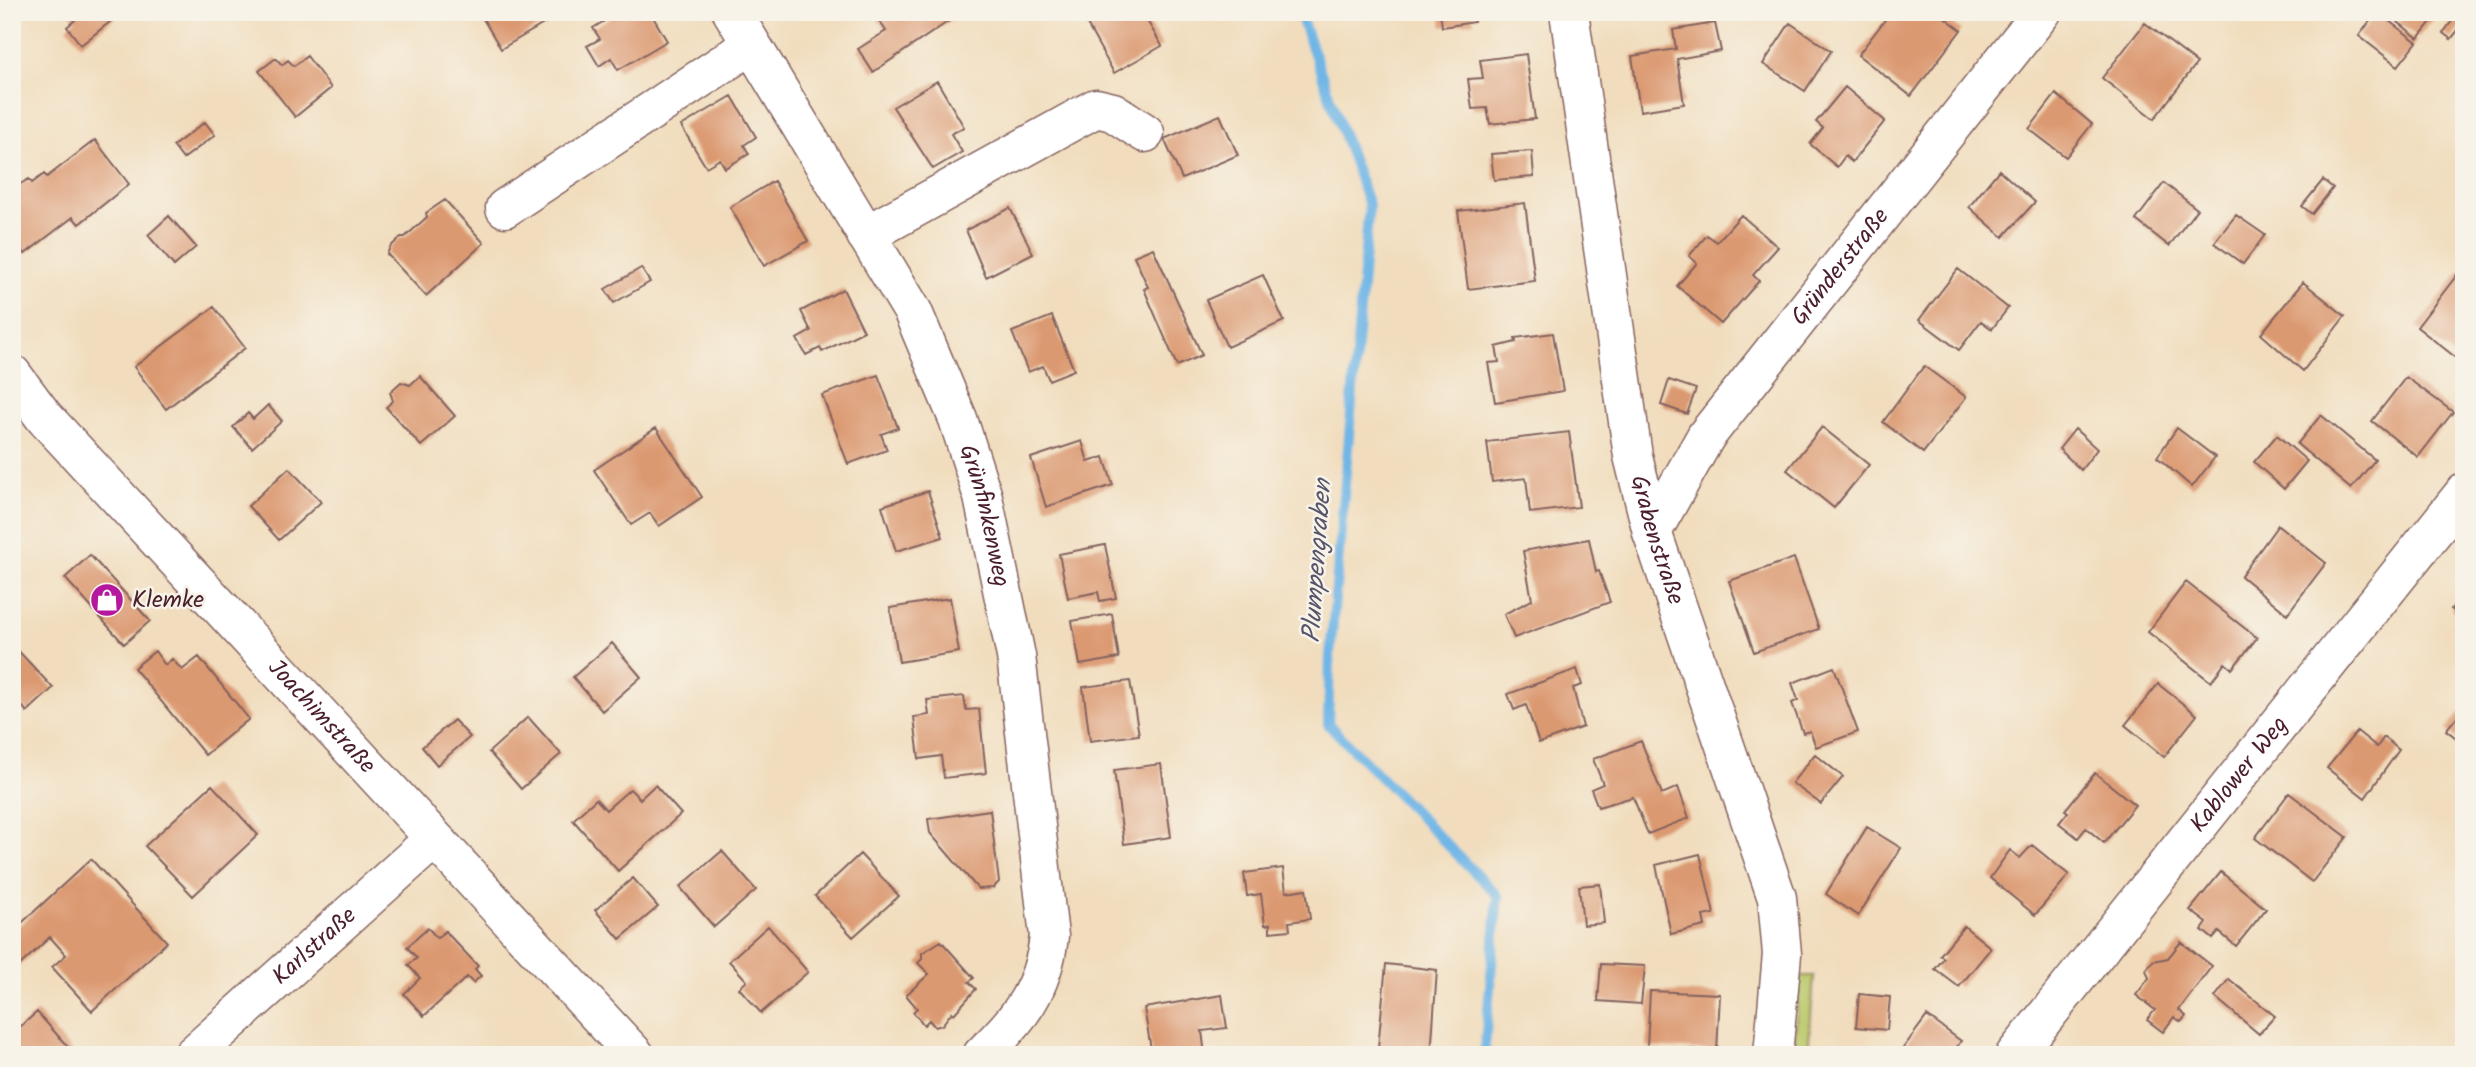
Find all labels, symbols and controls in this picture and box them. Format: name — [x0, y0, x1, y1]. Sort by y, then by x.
street label: Gründerstraße — [1781, 199, 1899, 334]
street label: Grünfinkenweg — [948, 439, 1021, 591]
street label: Grabenstraße — [1619, 471, 1695, 610]
water label: Plumpengraben — [1291, 476, 1345, 644]
shop icon: Klemke — [88, 581, 126, 619]
place label: Klemke — [132, 581, 204, 620]
street label: Joachimstraße — [258, 650, 385, 783]
street label: Kablower Weg — [2180, 708, 2298, 842]
street label: Karlstraße — [263, 897, 366, 995]

